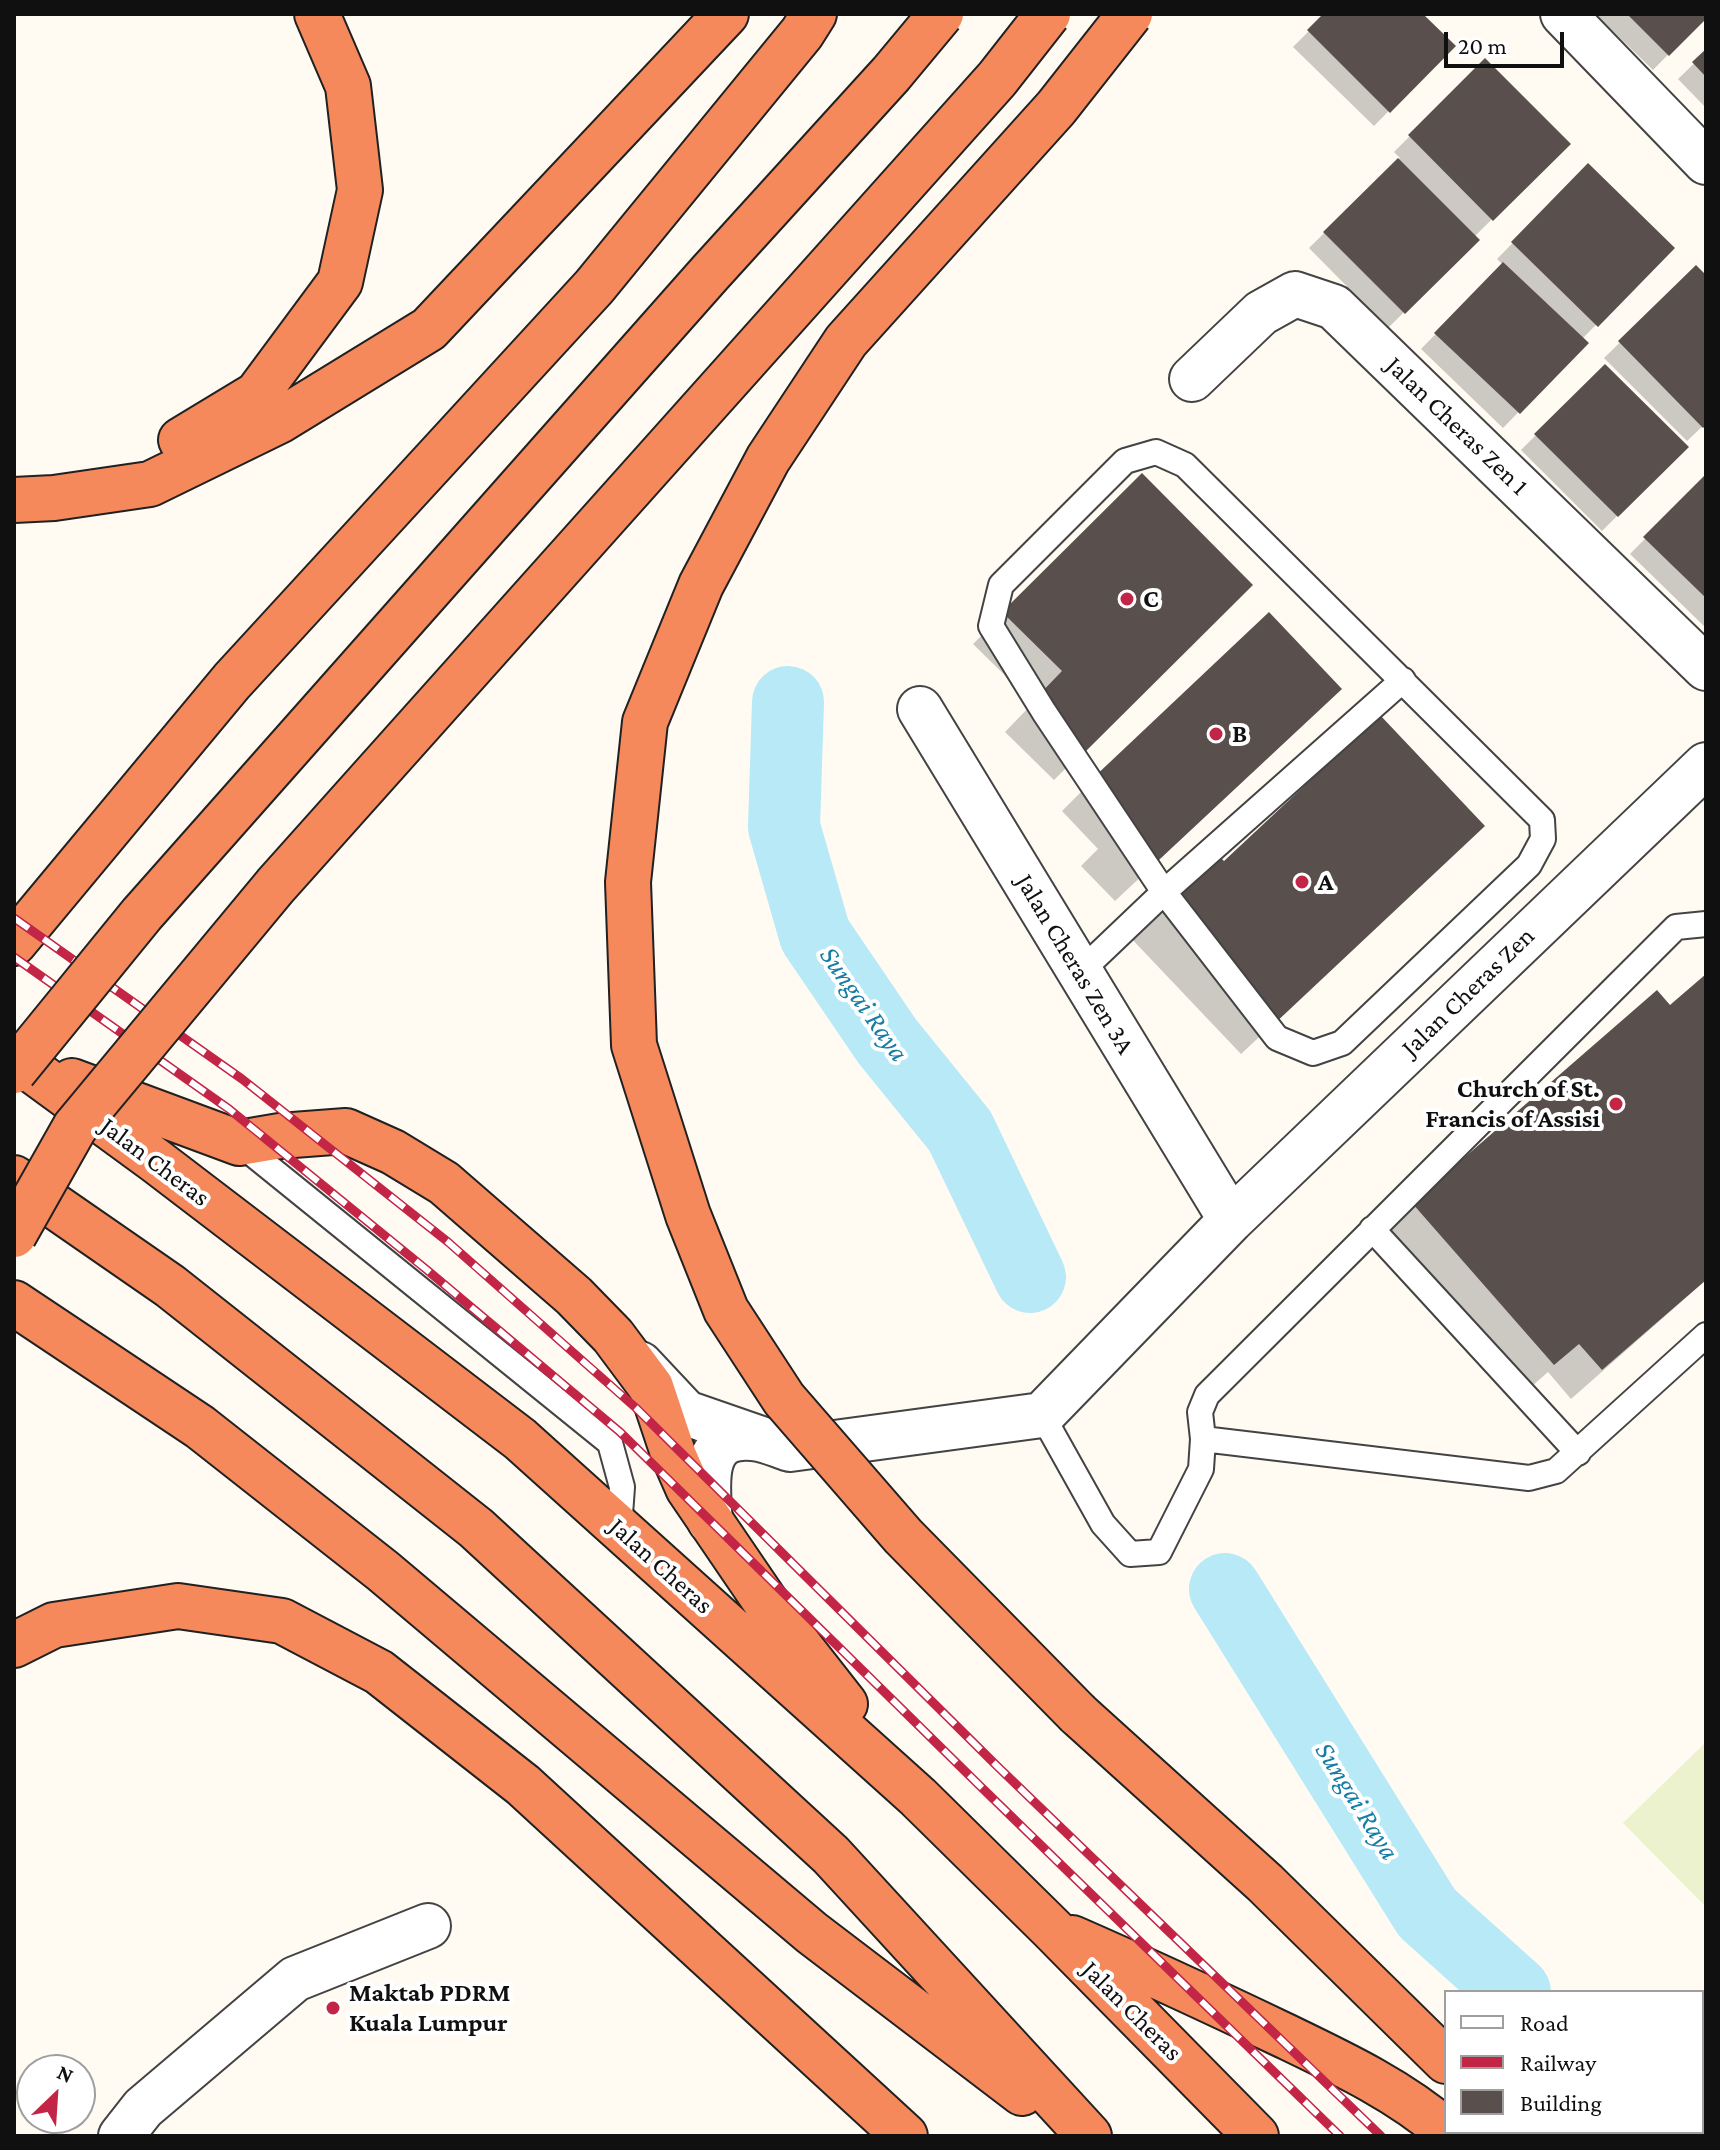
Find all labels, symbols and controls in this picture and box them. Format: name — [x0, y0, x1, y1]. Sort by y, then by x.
scale bar — [1448, 16, 1568, 66]
text: 20 m — [1458, 32, 1507, 59]
street label: Jalan Cheras Zen 1 — [1379, 350, 1535, 502]
place label: C — [1143, 583, 1159, 615]
marker: C — [1118, 590, 1136, 608]
place label: B — [1232, 718, 1247, 750]
marker: B — [1207, 725, 1225, 743]
place label: A — [1318, 866, 1333, 898]
street label: Jalan Cheras Zen 3A — [1009, 868, 1141, 1060]
marker: A — [1293, 873, 1311, 891]
street label: Jalan Cheras Zen — [1395, 921, 1541, 1063]
water label: Sungai Raya — [812, 940, 916, 1068]
place label: Church of St. Francis of Assisi — [1425, 1073, 1600, 1134]
marker: Church of St. Francis of Assisi — [1607, 1095, 1625, 1113]
street label: Jalan Cheras — [94, 1111, 216, 1213]
street label: Jalan Cheras — [603, 1511, 719, 1621]
water label: Sungai Raya — [1308, 1736, 1406, 1866]
street label: Jalan Cheras — [1075, 1954, 1189, 2068]
place label: Maktab PDRM Kuala Lumpur — [349, 1977, 510, 2038]
legend — [1444, 1990, 1704, 2134]
marker: Maktab PDRM Kuala Lumpur — [324, 1999, 342, 2017]
text: Road — [1520, 2009, 1569, 2036]
text: Railway — [1520, 2049, 1596, 2076]
north arrow — [16, 2054, 96, 2134]
text: N — [53, 2059, 78, 2088]
text: Building — [1520, 2089, 1602, 2116]

